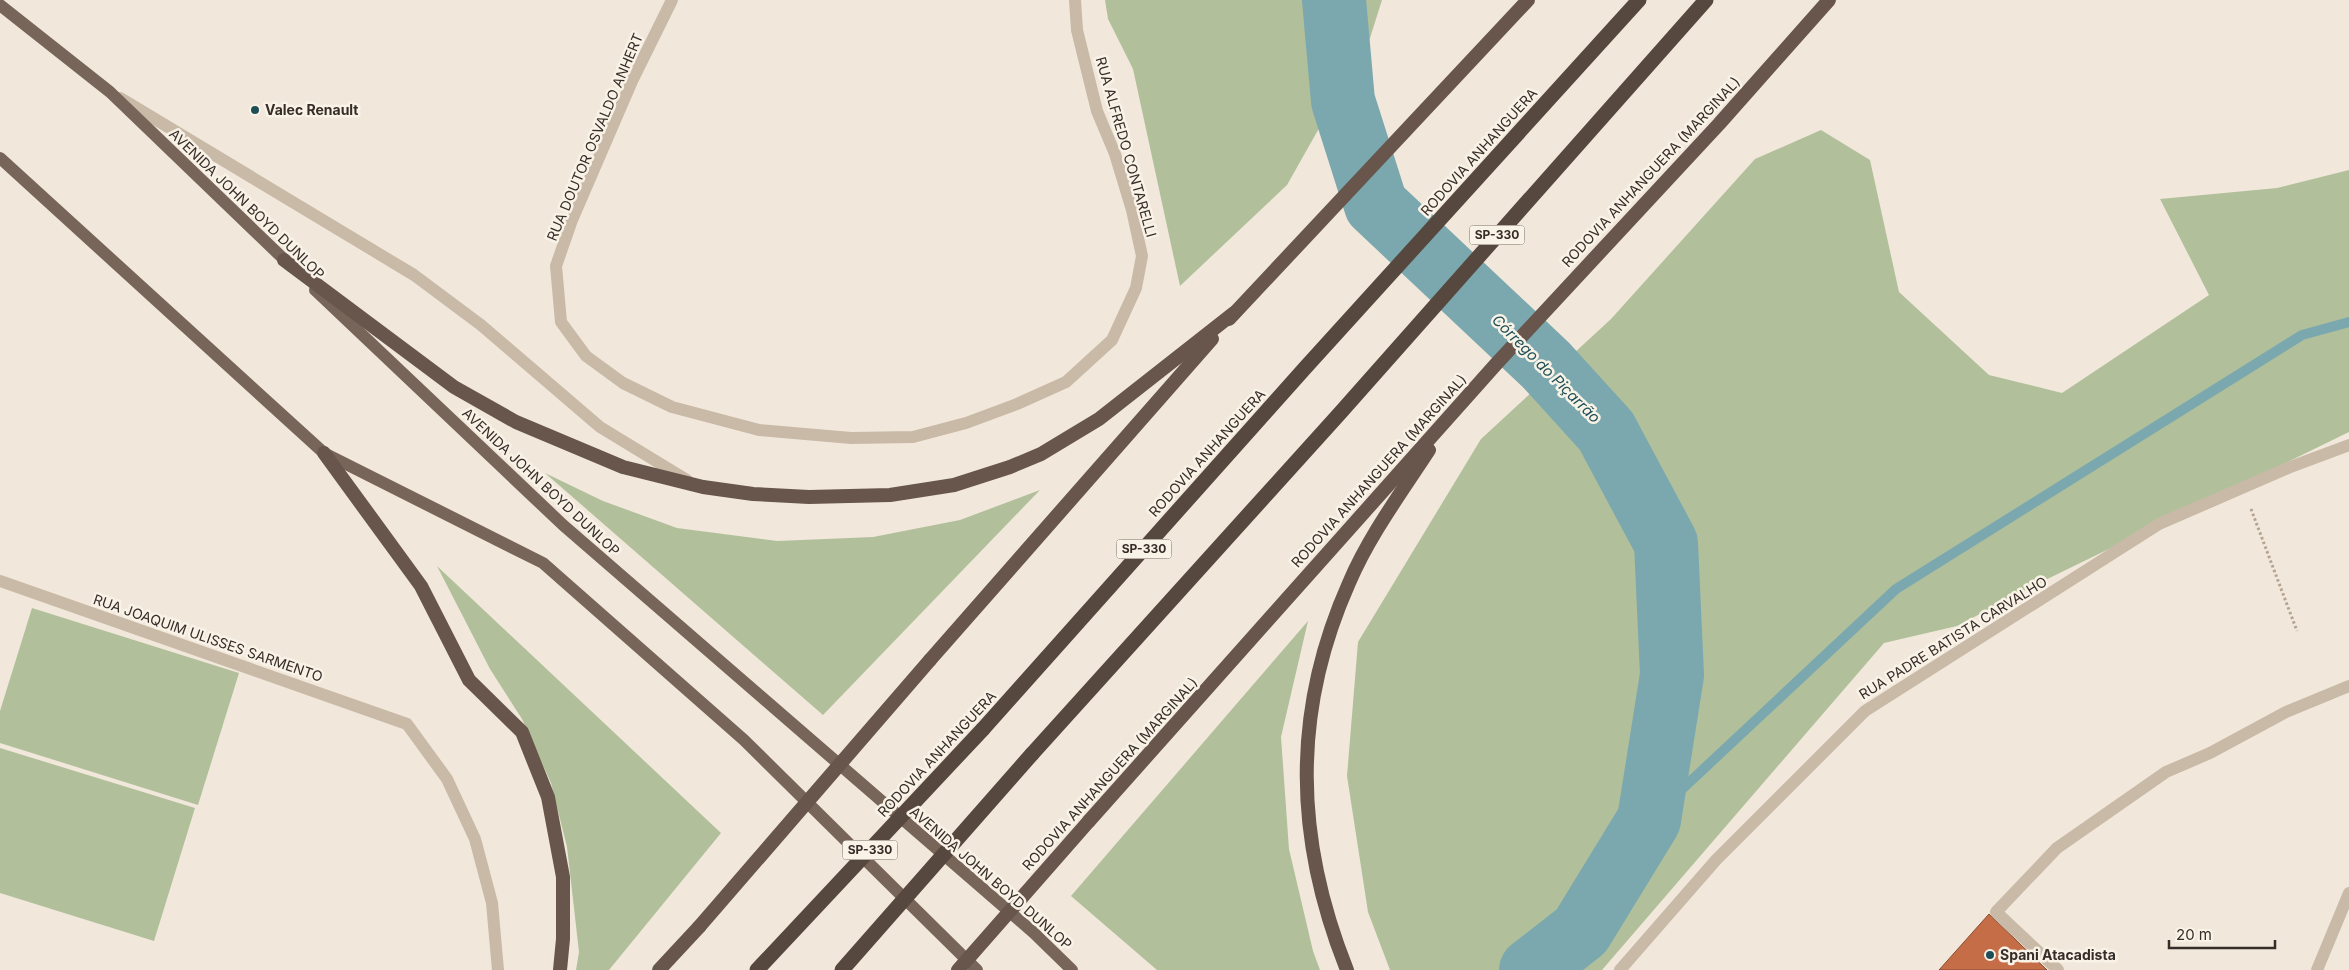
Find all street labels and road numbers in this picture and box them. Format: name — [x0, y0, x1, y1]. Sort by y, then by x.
street label: RUA DOUTOR OSVALDO ANHERT — [543, 30, 646, 243]
street label: RUA ALFREDO CONTARELLI — [1093, 55, 1160, 239]
street label: RODOVIA ANHANGUERA (MARGINAL) — [1558, 73, 1743, 270]
street label: RODOVIA ANHANGUERA — [1417, 84, 1541, 219]
street label: AVENIDA JOHN BOYD DUNLOP — [166, 125, 328, 282]
road number: SP-330 — [1470, 226, 1524, 244]
street label: RODOVIA ANHANGUERA (MARGINAL) — [1287, 371, 1470, 571]
street label: RODOVIA ANHANGUERA — [1145, 385, 1269, 520]
street label: AVENIDA JOHN BOYD DUNLOP — [459, 404, 624, 559]
road number: SP-330 — [1116, 540, 1172, 558]
street label: RUA PADRE BATISTA CARVALHO — [1856, 572, 2050, 703]
street label: RUA JOAQUIM ULISSES SARMENTO — [91, 590, 325, 685]
street label: RODOVIA ANHANGUERA (MARGINAL) — [1018, 674, 1201, 874]
street label: RODOVIA ANHANGUERA — [874, 687, 1000, 820]
street label: AVENIDA JOHN BOYD DUNLOP — [907, 803, 1076, 953]
road number: SP-330 — [842, 840, 898, 860]

